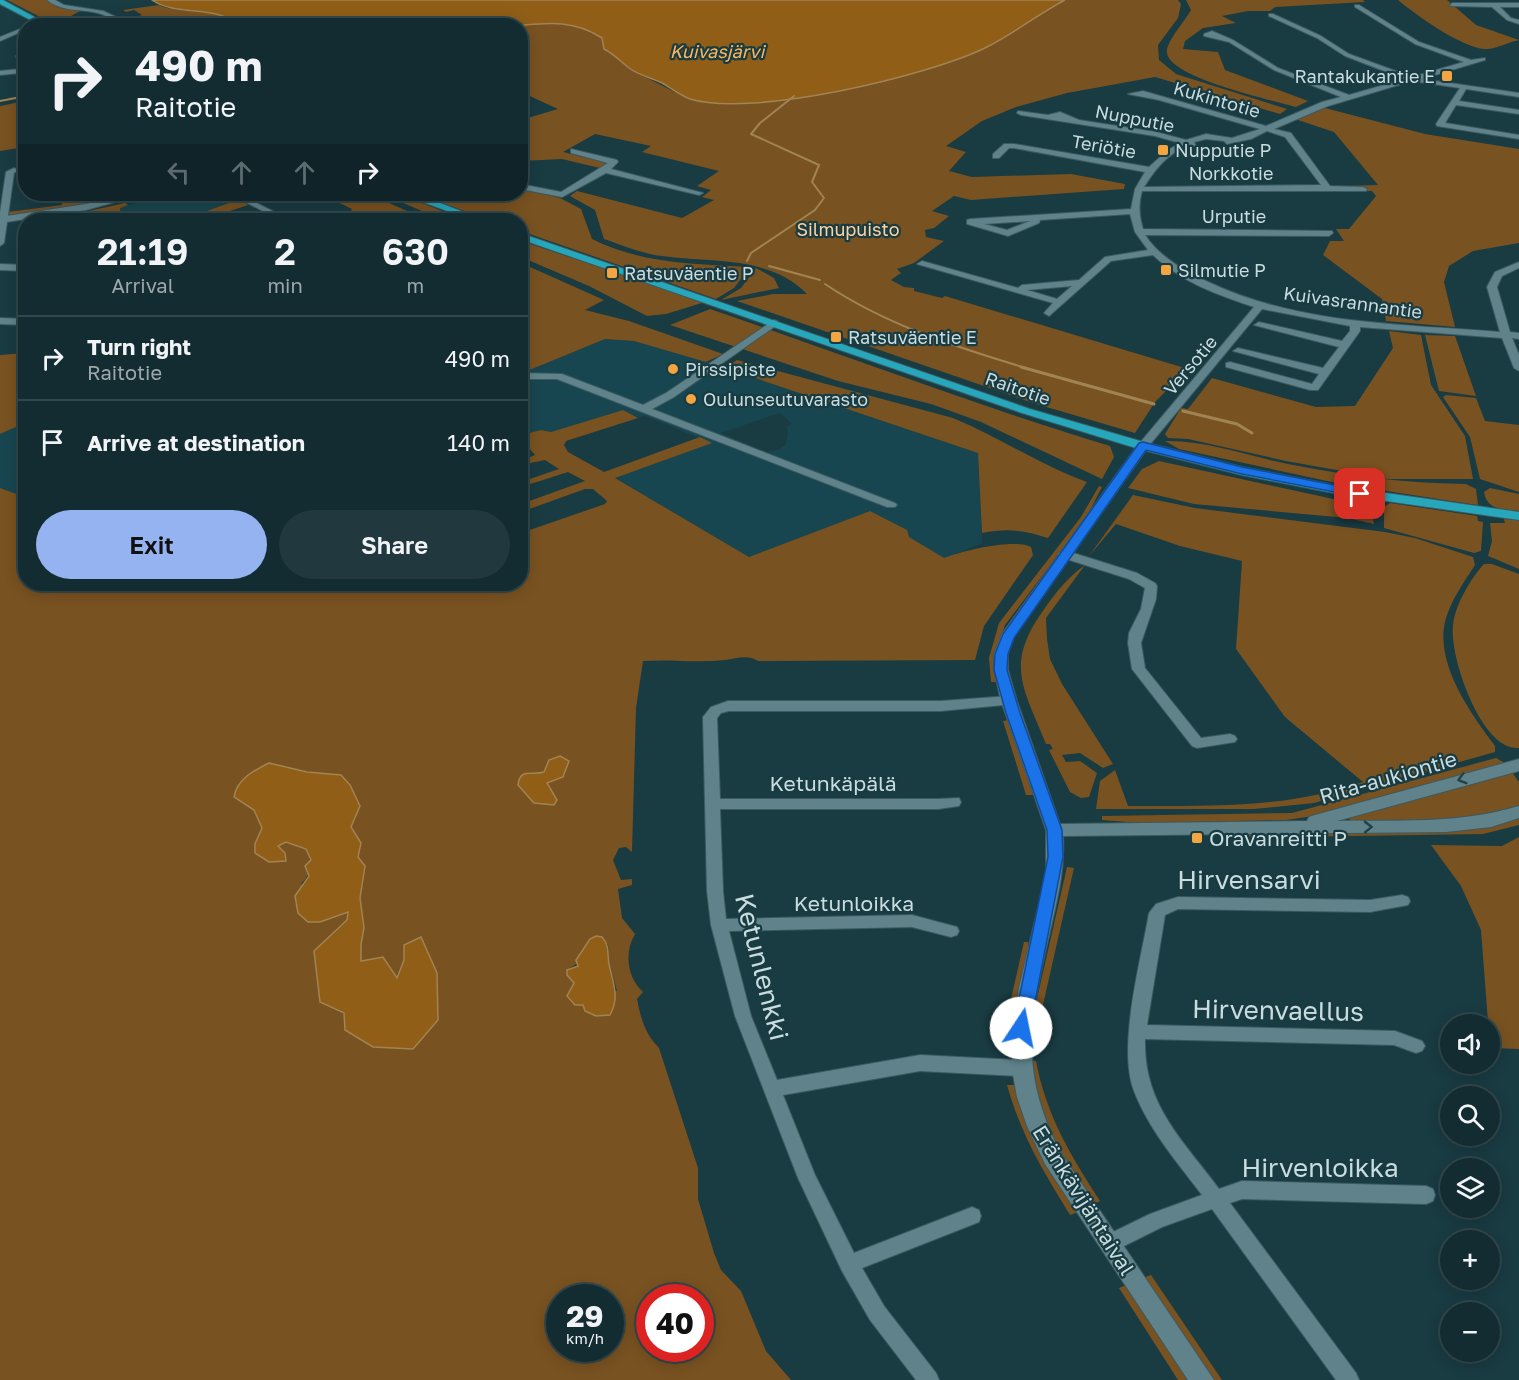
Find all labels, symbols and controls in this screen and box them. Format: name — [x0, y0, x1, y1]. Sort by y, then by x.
text: 490 m — [135, 40, 262, 90]
water label: Kuivasjärvi — [670, 40, 766, 62]
icon: right — [36, 42, 114, 120]
place label: Rantakukantie E — [1294, 65, 1435, 87]
marker: Rantakukantie E — [1440, 69, 1454, 83]
street label: Kukintotie — [1171, 76, 1263, 122]
text: Raitotie — [135, 91, 236, 123]
street label: Nupputie — [1094, 100, 1176, 136]
street label: Teriötie — [1070, 130, 1138, 162]
place label: Nupputie P — [1175, 139, 1271, 161]
marker: Nupputie P — [1156, 143, 1170, 157]
icon: left — [162, 156, 195, 189]
icon: ahead — [225, 156, 258, 189]
icon: ahead — [288, 156, 321, 189]
icon: right — [351, 156, 384, 189]
street label: Norkkotie — [1189, 162, 1273, 184]
street label: Urputie — [1202, 205, 1266, 227]
park label: Silmupuisto — [796, 218, 900, 240]
text: 21:19 — [97, 230, 188, 273]
text: 2 — [274, 230, 296, 273]
text: 630 — [382, 230, 449, 273]
place label: Silmutie P — [1178, 259, 1266, 281]
place label: Ratsuväentie P — [624, 262, 754, 284]
marker: Silmutie P — [1159, 263, 1173, 277]
marker: Ratsuväentie P — [605, 266, 619, 280]
text: Arrival — [111, 273, 174, 297]
text: min — [267, 273, 303, 297]
text: m — [407, 273, 424, 297]
street label: Kuivasrannantie — [1282, 281, 1424, 323]
place label: Ratsuväentie E — [848, 326, 977, 348]
marker: Ratsuväentie E — [829, 330, 843, 344]
street label: Versotie — [1159, 331, 1221, 399]
text: Turn right — [87, 333, 191, 360]
icon: right — [36, 342, 69, 375]
text: 490 m — [445, 345, 510, 372]
place label: Pirssipiste — [685, 358, 776, 380]
text: Raitotie — [87, 360, 162, 384]
marker: Pirssipiste — [666, 362, 680, 376]
street label: Raitotie — [982, 367, 1054, 409]
place label: Oulunseutuvarasto — [703, 388, 868, 410]
marker: Oulunseutuvarasto — [684, 392, 698, 406]
icon: arrive — [36, 426, 69, 459]
text: Arrive at destination — [87, 429, 305, 456]
text: 140 m — [447, 429, 510, 456]
pin — [1334, 468, 1385, 519]
icon: arrive — [1343, 477, 1376, 510]
button: Exit — [36, 510, 267, 579]
button: Share — [279, 510, 510, 579]
street label: Rita-aukiontie — [1316, 745, 1460, 809]
street label: Ketunkäpälä — [769, 770, 897, 796]
one-way arrow — [1457, 772, 1468, 784]
one-way arrow — [1364, 821, 1373, 834]
place label: Oravanreitti P — [1209, 825, 1347, 851]
marker: Oravanreitti P — [1190, 831, 1204, 845]
street label: Hirvensarvi — [1177, 864, 1321, 895]
street label: Ketunlenkki — [729, 890, 795, 1044]
street label: Ketunloikka — [794, 890, 914, 916]
street label: Hirvenvaellus — [1192, 993, 1364, 1027]
position arrow — [989, 996, 1053, 1060]
map controls — [1440, 1014, 1500, 1362]
button: sound — [1440, 1014, 1500, 1074]
button: search — [1440, 1086, 1500, 1146]
street label: Eränkävijäntaival — [1027, 1120, 1141, 1280]
street label: Hirvenloikka — [1241, 1152, 1399, 1183]
button: layers — [1440, 1158, 1500, 1218]
button: + — [1440, 1230, 1500, 1290]
speed limit sign: 40 — [636, 1284, 714, 1362]
text: 29 — [566, 1298, 604, 1334]
button: − — [1440, 1302, 1500, 1362]
text: km/h — [566, 1329, 604, 1347]

